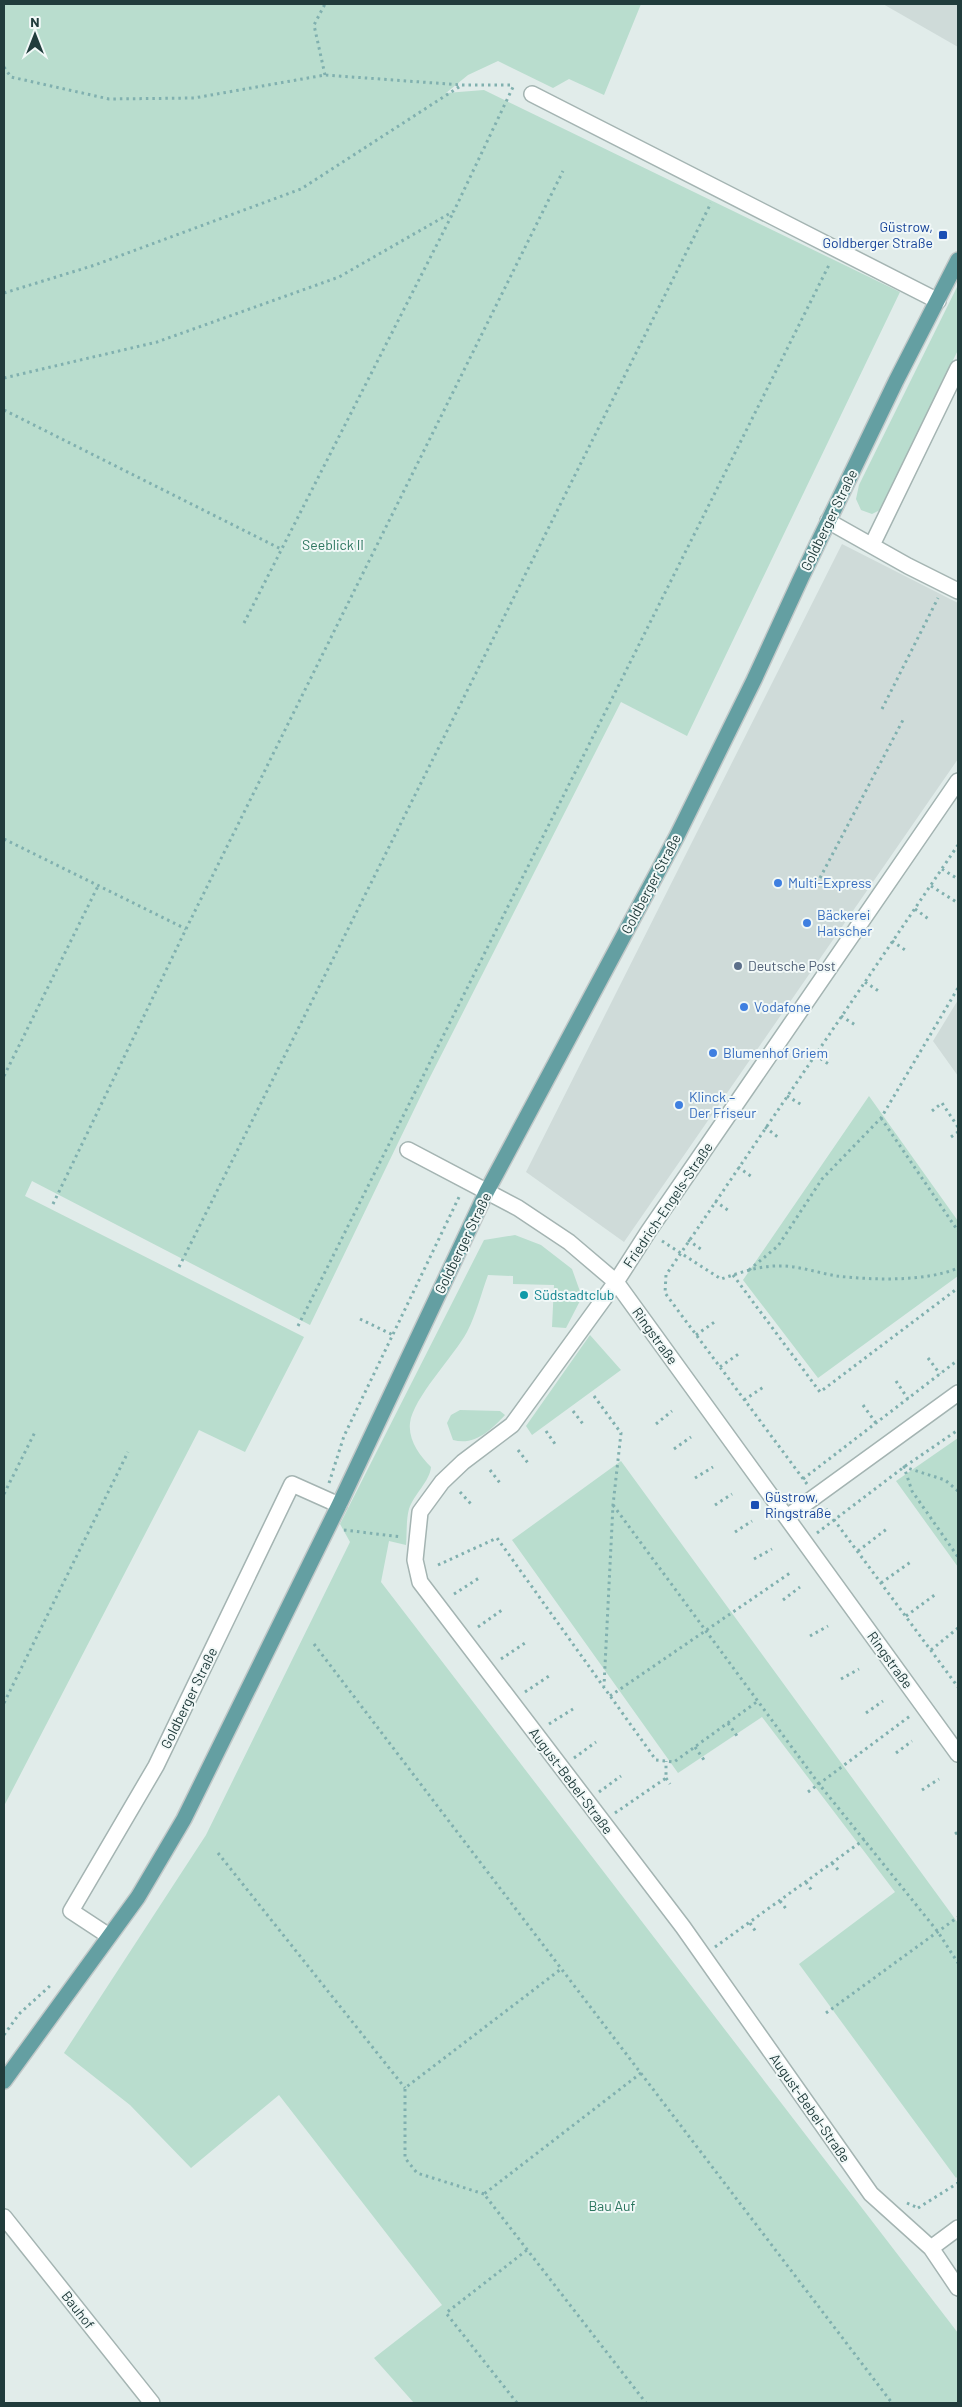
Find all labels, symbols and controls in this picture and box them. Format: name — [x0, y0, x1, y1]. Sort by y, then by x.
north arrow — [10, 10, 60, 60]
text: N — [30, 13, 40, 30]
place label: Güstrow, Goldberger Straße — [822, 218, 933, 251]
marker: Güstrow, Goldberger Straße — [937, 229, 949, 241]
street label: Goldberger Straße — [797, 466, 860, 573]
park label: Seeblick II — [302, 536, 364, 553]
street label: Goldberger Straße — [617, 831, 684, 937]
place label: Multi-Express — [788, 874, 872, 891]
marker: Multi-Express — [772, 877, 784, 889]
place label: Bäckerei Hatscher — [817, 906, 872, 939]
marker: Bäckerei Hatscher — [801, 917, 813, 929]
place label: Deutsche Post — [748, 957, 836, 974]
marker: Deutsche Post — [732, 960, 744, 972]
place label: Vodafone — [754, 998, 811, 1015]
marker: Vodafone — [738, 1001, 750, 1013]
place label: Blumenhof Griem — [723, 1044, 828, 1061]
marker: Blumenhof Griem — [707, 1047, 719, 1059]
place label: Klinck – Der Friseur — [689, 1088, 756, 1121]
marker: Klinck – Der Friseur — [673, 1099, 685, 1111]
street label: Friedrich-Engels-Straße — [619, 1139, 716, 1271]
street label: Goldberger Straße — [431, 1189, 494, 1296]
place label: Südstadtclub — [534, 1286, 615, 1303]
marker: Südstadtclub — [518, 1289, 530, 1301]
street label: Ringstraße — [629, 1304, 682, 1368]
place label: Güstrow, Ringstraße — [765, 1488, 831, 1521]
marker: Güstrow, Ringstraße — [749, 1499, 761, 1511]
street label: Ringstraße — [864, 1628, 917, 1692]
street label: Goldberger Straße — [157, 1644, 220, 1751]
street label: August-Bebel-Straße — [526, 1724, 617, 1837]
street label: August-Bebel-Straße — [766, 2050, 854, 2165]
park label: Bau Auf — [588, 2197, 636, 2214]
street label: Bauhof — [58, 2287, 98, 2332]

